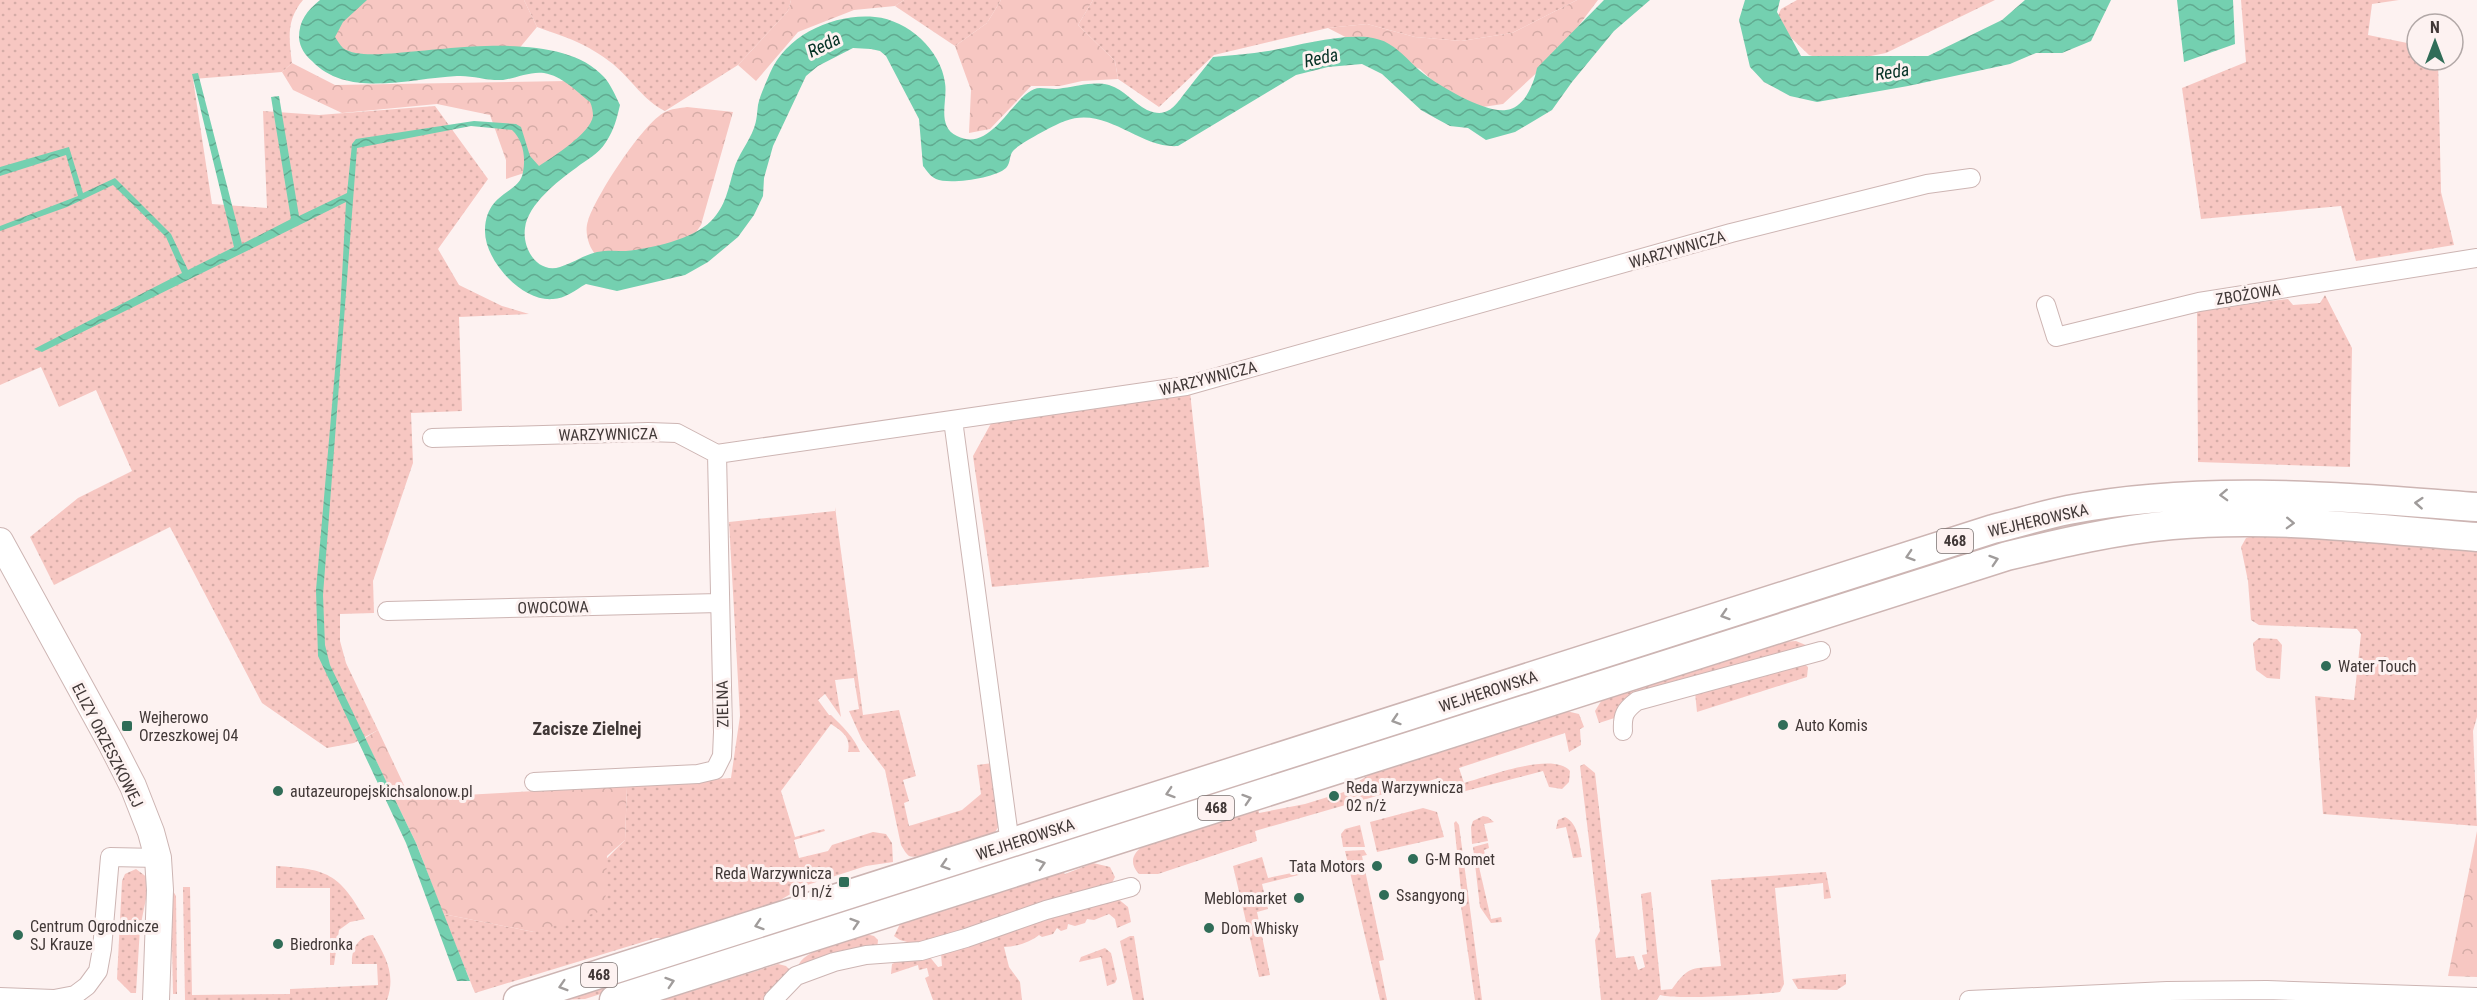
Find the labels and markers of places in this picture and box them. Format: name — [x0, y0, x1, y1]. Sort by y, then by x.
place label: Water Touch — [2338, 657, 2417, 676]
marker: Water Touch — [2319, 659, 2333, 673]
place label: Wejherowo Orzeszkowej 04 — [139, 708, 239, 745]
place label: Auto Komis — [1795, 716, 1868, 735]
marker: Auto Komis — [1776, 718, 1790, 732]
marker: Wejherowo Orzeszkowej 04 — [120, 719, 134, 733]
place label: Reda Warzywnicza 02 n/ż — [1346, 778, 1463, 815]
place label: autazeuropejskichsalonow.pl — [290, 782, 473, 801]
marker: autazeuropejskichsalonow.pl — [271, 784, 285, 798]
marker: Reda Warzywnicza 02 n/ż — [1327, 789, 1341, 803]
place label: G-M Romet — [1425, 850, 1495, 869]
marker: G-M Romet — [1406, 852, 1420, 866]
place label: Tata Motors — [1289, 857, 1365, 876]
marker: Tata Motors — [1370, 859, 1384, 873]
place label: Reda Warzywnicza 01 n/ż — [715, 864, 832, 901]
marker: Reda Warzywnicza 01 n/ż — [837, 875, 851, 889]
place label: Ssangyong — [1396, 886, 1465, 905]
marker: Ssangyong — [1377, 888, 1391, 902]
place label: Meblomarket — [1204, 889, 1287, 908]
marker: Meblomarket — [1292, 891, 1306, 905]
place label: Centrum Ogrodnicze SJ Krauze — [30, 917, 159, 954]
place label: Dom Whisky — [1221, 919, 1299, 938]
marker: Dom Whisky — [1202, 921, 1216, 935]
marker: Centrum Ogrodnicze SJ Krauze — [11, 928, 25, 942]
place label: Biedronka — [290, 935, 353, 954]
marker: Biedronka — [271, 937, 285, 951]

